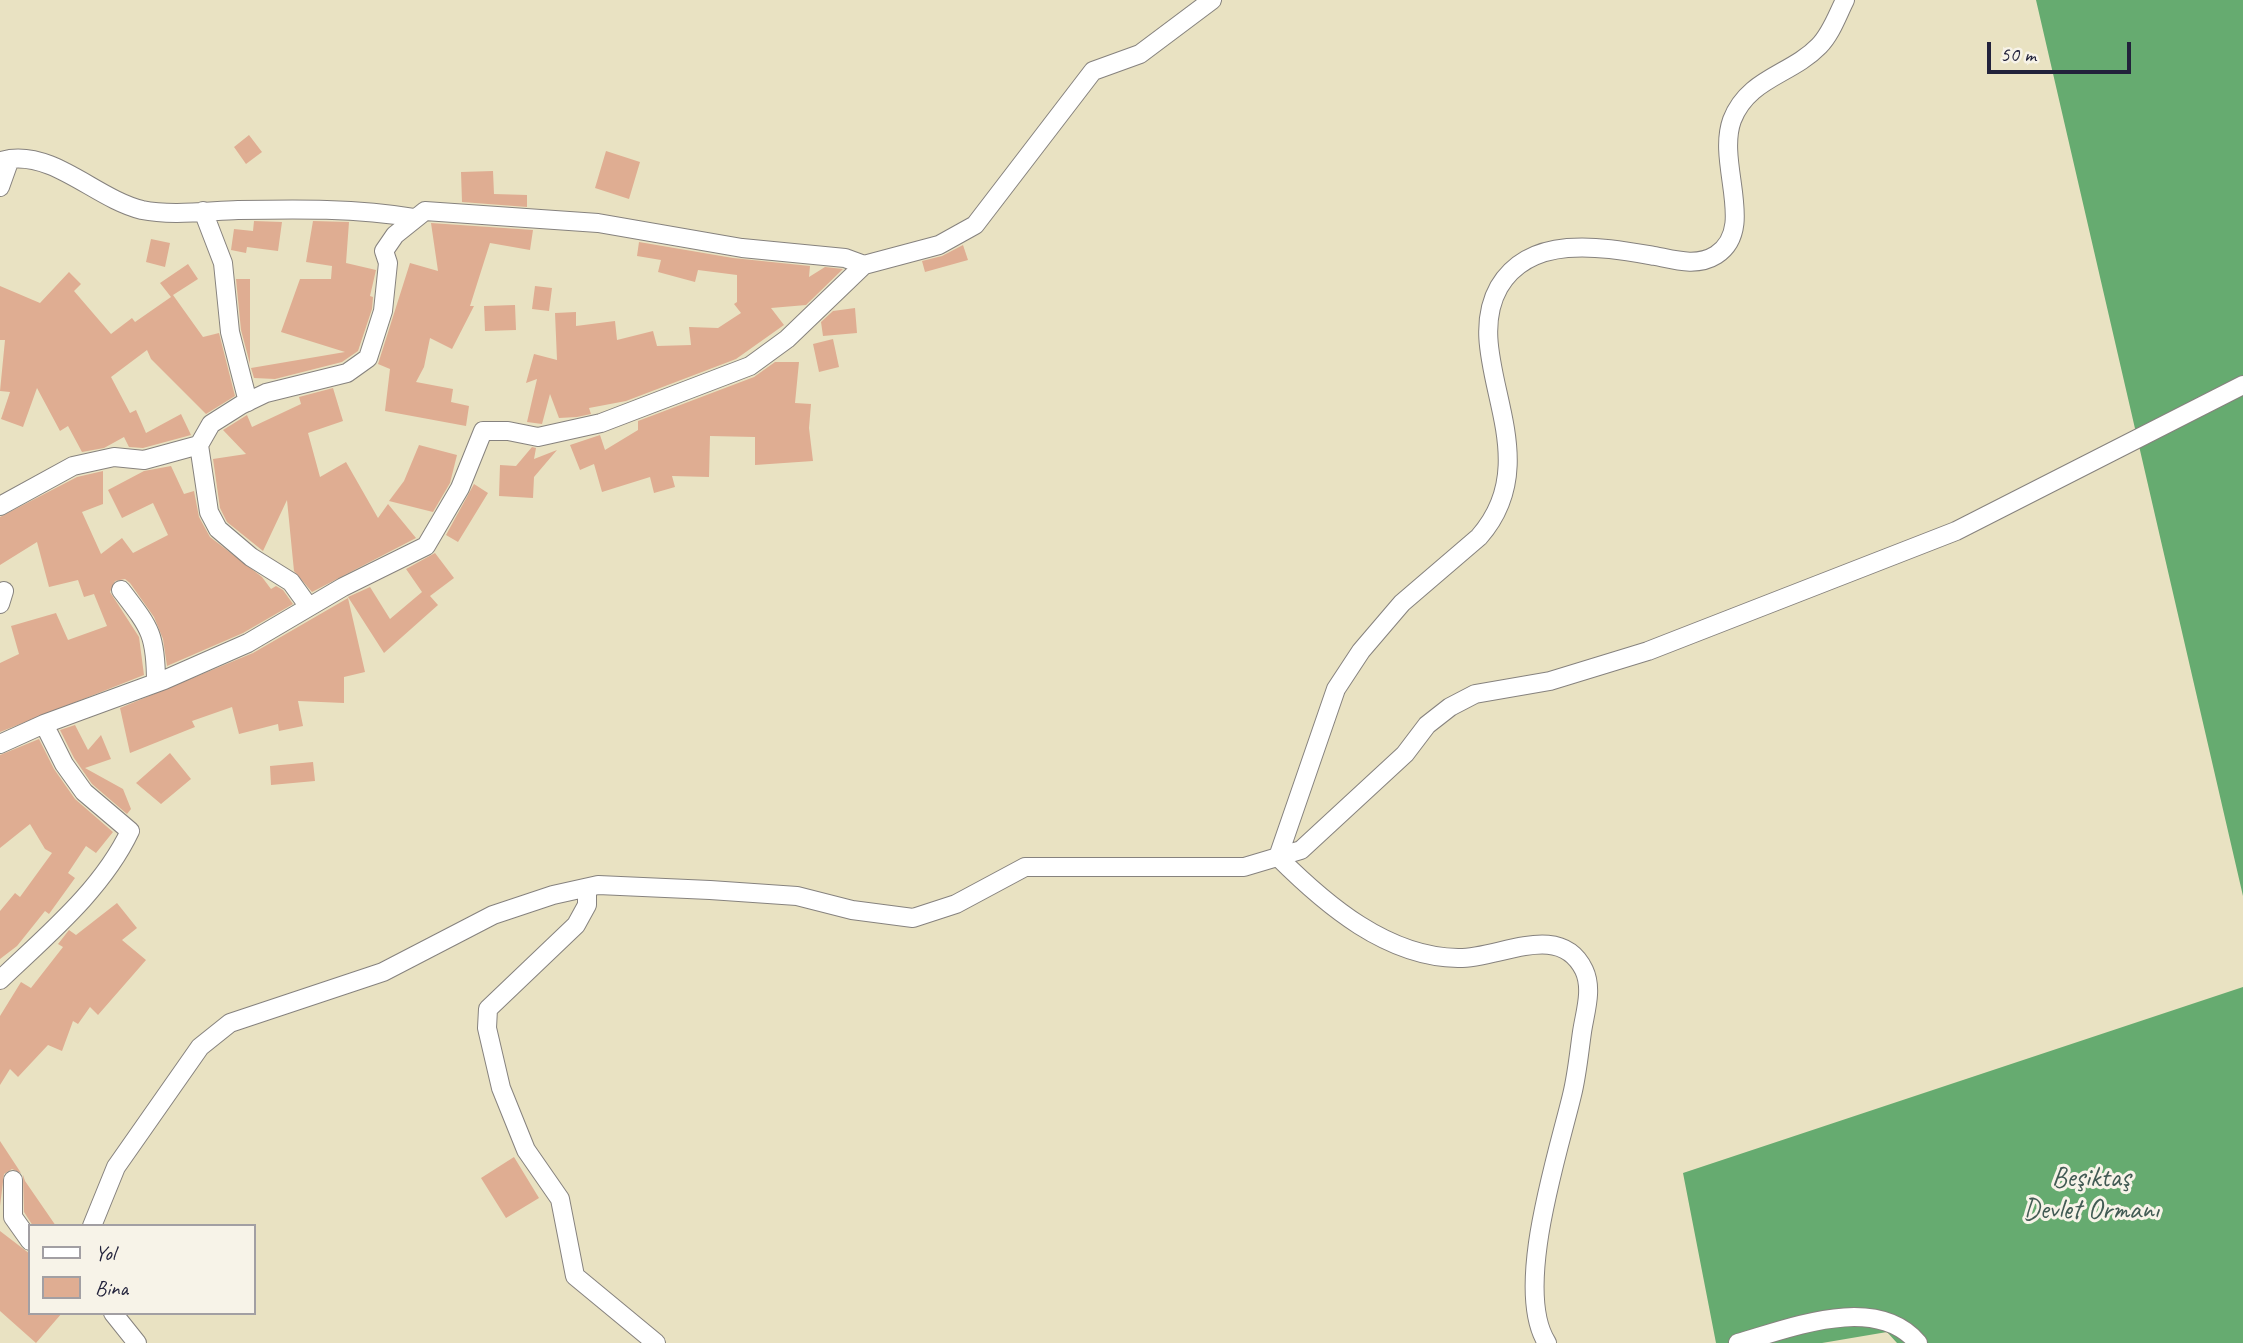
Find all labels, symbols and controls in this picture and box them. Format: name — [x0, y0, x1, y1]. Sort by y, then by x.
scale bar — [1991, 28, 2134, 72]
text: 50 m — [2000, 41, 2036, 67]
park label: Beşiktaş Devlet Ormanı — [2023, 1162, 2159, 1228]
legend — [28, 1224, 256, 1315]
text: Yol — [95, 1240, 115, 1266]
text: Bina — [95, 1275, 128, 1301]

